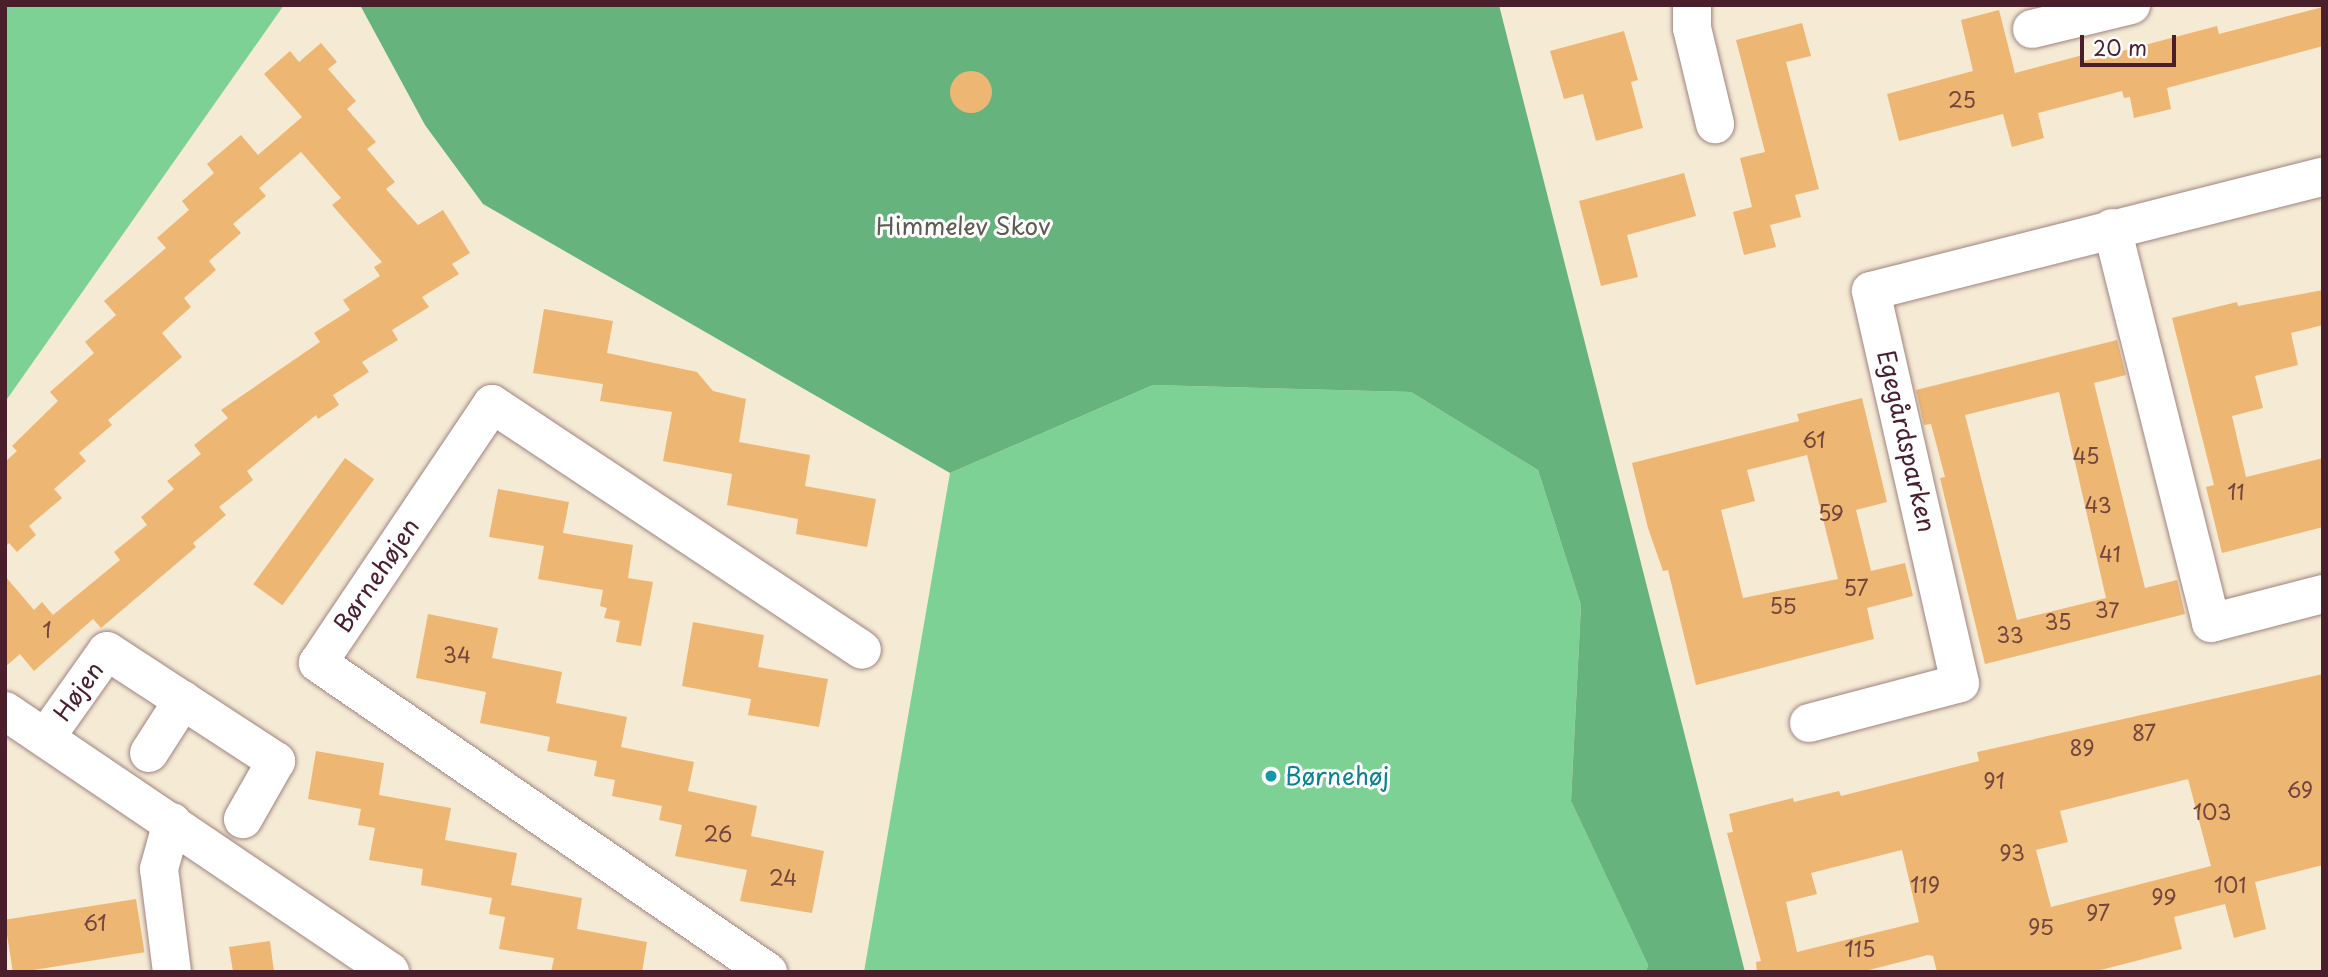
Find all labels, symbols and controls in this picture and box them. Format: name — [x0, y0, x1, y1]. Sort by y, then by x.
scale bar — [2083, 21, 2179, 65]
text: 20 m — [2093, 31, 2147, 63]
house number: 25 — [1948, 86, 1976, 112]
park label: Himmelev Skov — [875, 212, 1051, 240]
street label: Egegårdsparken — [1872, 347, 1942, 535]
house number: 61 — [1802, 426, 1826, 452]
house number: 45 — [2073, 442, 2099, 468]
house number: 11 — [2227, 478, 2245, 504]
house number: 43 — [2084, 491, 2112, 517]
house number: 59 — [1818, 499, 1844, 525]
street label: Børnehøjen — [327, 512, 425, 638]
house number: 41 — [2099, 540, 2121, 566]
house number: 57 — [1843, 574, 1869, 600]
house number: 55 — [1769, 592, 1797, 618]
house number: 37 — [2095, 596, 2119, 622]
house number: 35 — [2045, 608, 2071, 634]
house number: 1 — [42, 616, 52, 642]
house number: 33 — [1996, 621, 2024, 647]
house number: 34 — [443, 641, 471, 667]
street label: Højen — [47, 656, 109, 726]
house number: 87 — [2132, 719, 2156, 745]
house number: 89 — [2069, 734, 2095, 760]
place label: Børnehøj — [1285, 762, 1389, 790]
house number: 91 — [1983, 767, 2005, 793]
marker: Børnehøj — [1263, 768, 1279, 784]
house number: 69 — [2287, 776, 2313, 802]
house number: 103 — [2193, 798, 2231, 824]
house number: 26 — [704, 820, 732, 846]
house number: 93 — [1999, 839, 2025, 865]
house number: 24 — [769, 864, 797, 890]
house number: 119 — [1910, 871, 1940, 897]
house number: 101 — [2214, 871, 2246, 897]
house number: 99 — [2151, 883, 2177, 909]
house number: 97 — [2086, 899, 2110, 925]
house number: 61 — [83, 909, 107, 935]
house number: 95 — [2028, 913, 2054, 939]
house number: 115 — [1844, 935, 1876, 961]

